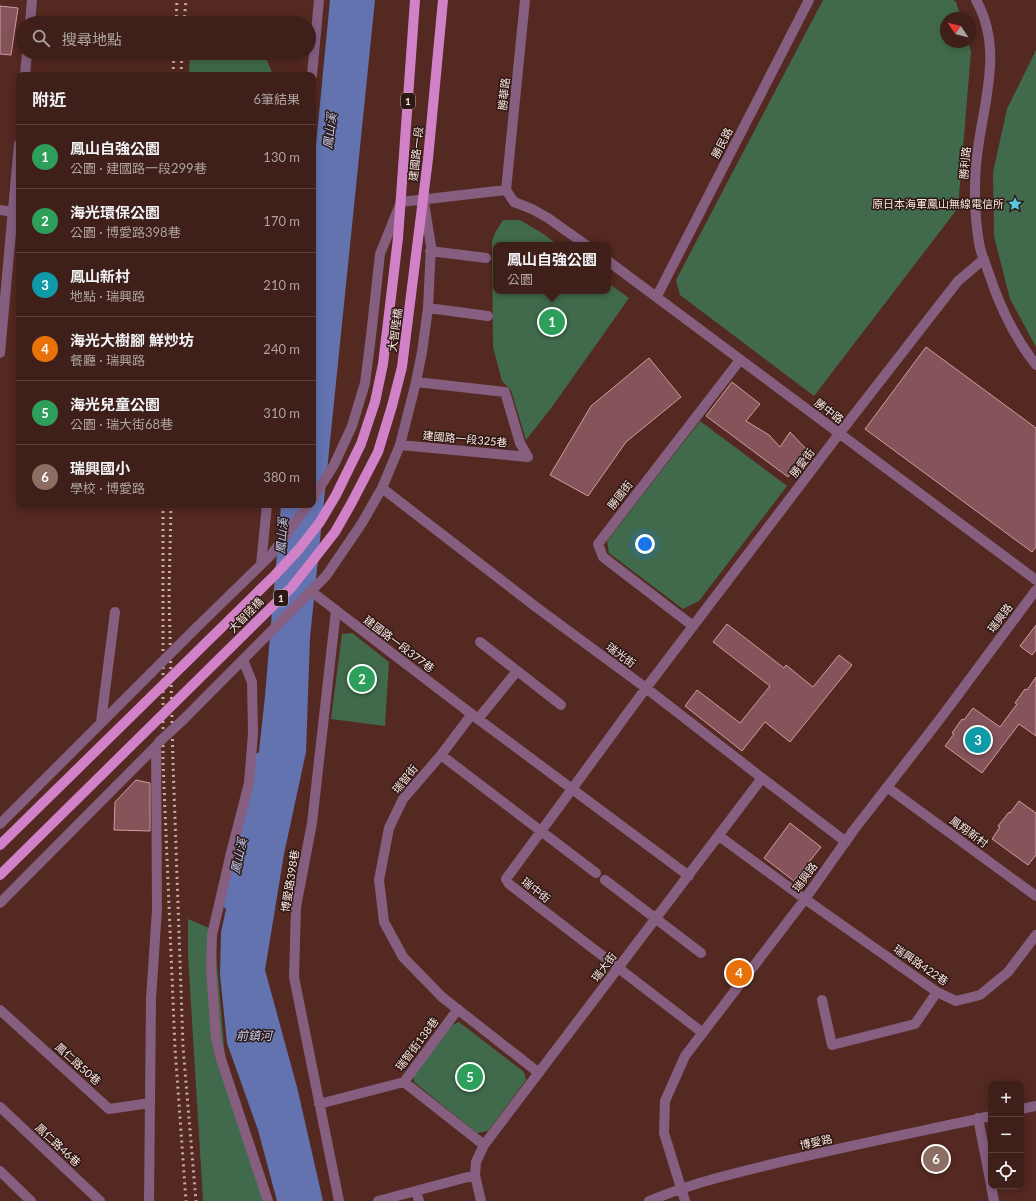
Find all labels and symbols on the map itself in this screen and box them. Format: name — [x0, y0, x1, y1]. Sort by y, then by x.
north arrow — [940, 12, 976, 48]
street label: 勝華路 — [495, 77, 512, 111]
road number: 1 — [401, 93, 415, 109]
water label: 鳳山溪 — [320, 110, 339, 150]
street label: 勝民路 — [708, 125, 735, 160]
street label: 建國路一段 — [406, 126, 425, 182]
street label: 勝利路 — [957, 146, 972, 180]
place icon: 原日本海軍鳳山無線電信所 — [1007, 196, 1023, 212]
place label: 原日本海軍鳳山無線電信所 — [872, 197, 1004, 210]
street label: 大智陸橋 — [385, 307, 404, 353]
pin: 1 — [539, 307, 565, 337]
street label: 勝中路 — [812, 395, 846, 426]
street label: 建國路一段325巷 — [422, 428, 508, 449]
street label: 勝愛街 — [786, 446, 817, 480]
street label: 勝國街 — [604, 478, 635, 512]
water label: 鳳山溪 — [273, 515, 290, 554]
your location — [635, 534, 655, 554]
road number: 1 — [274, 590, 288, 606]
street label: 大智陸橋 — [225, 594, 266, 635]
street label: 瑞興路 — [984, 601, 1015, 635]
street label: 建國路一段377巷 — [361, 613, 437, 674]
street label: 瑞光街 — [604, 640, 638, 670]
pin: 2 — [349, 664, 375, 694]
pin: 3 — [965, 725, 991, 755]
street label: 瑞智街 — [389, 762, 420, 796]
street label: 鳳翔新村 — [948, 813, 991, 850]
water label: 鳳山溪 — [227, 835, 250, 875]
street label: 博愛路398巷 — [278, 849, 301, 913]
street label: 瑞興路 — [790, 860, 820, 894]
street label: 瑞中街 — [519, 874, 553, 905]
street label: 瑞興路422巷 — [891, 942, 951, 988]
street label: 瑞大街 — [588, 950, 619, 984]
pin: 4 — [726, 958, 752, 988]
street label: 瑞智街138巷 — [392, 1015, 441, 1073]
water label: 前鎮河 — [236, 1028, 274, 1043]
street label: 鳳仁路50巷 — [53, 1040, 104, 1087]
pin: 5 — [457, 1062, 483, 1092]
street label: 鳳仁路46巷 — [33, 1121, 84, 1169]
street label: 博愛路 — [798, 1131, 833, 1152]
pin: 6 — [923, 1144, 949, 1174]

